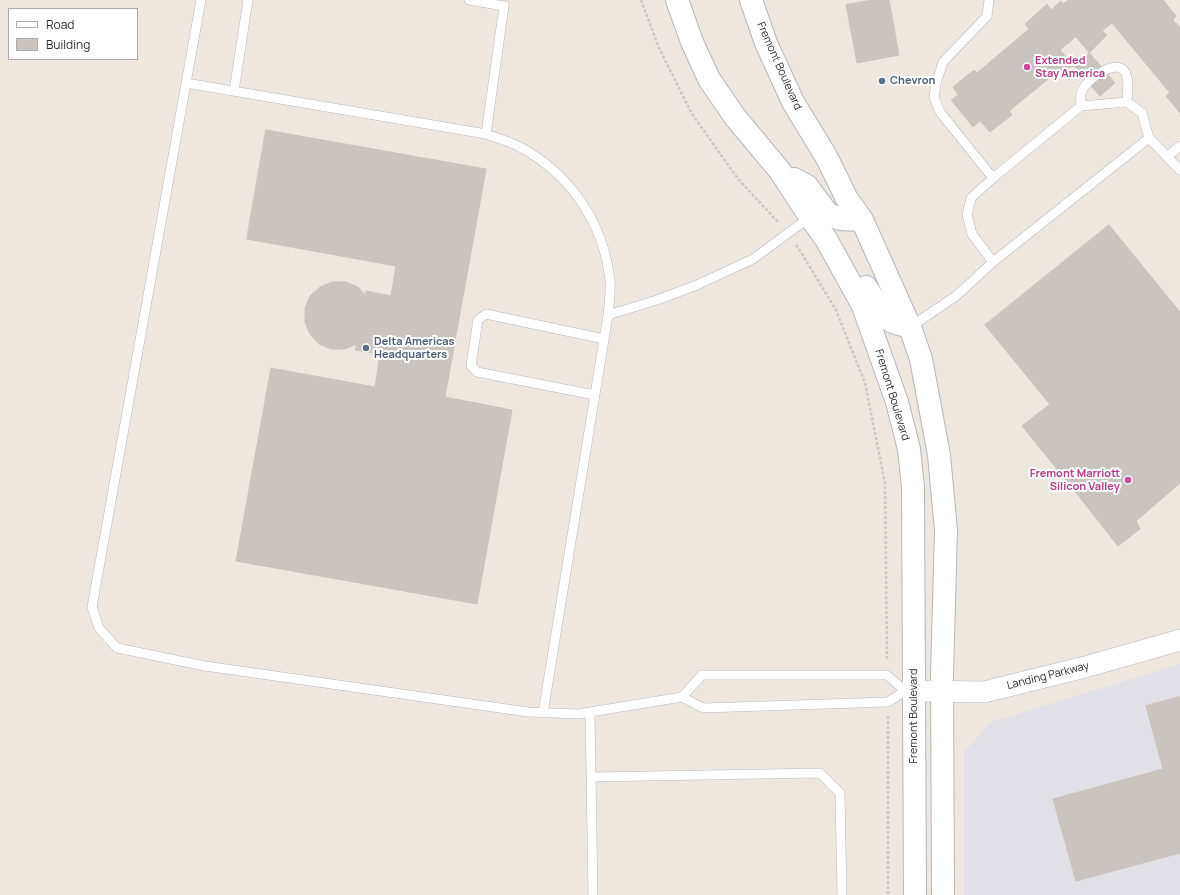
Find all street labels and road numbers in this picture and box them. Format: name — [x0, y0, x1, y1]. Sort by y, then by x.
street label: Fremont Boulevard — [754, 20, 804, 112]
street label: Fremont Boulevard — [872, 348, 912, 442]
street label: Landing Parkway — [1006, 659, 1090, 693]
street label: Fremont Boulevard — [907, 669, 921, 763]

